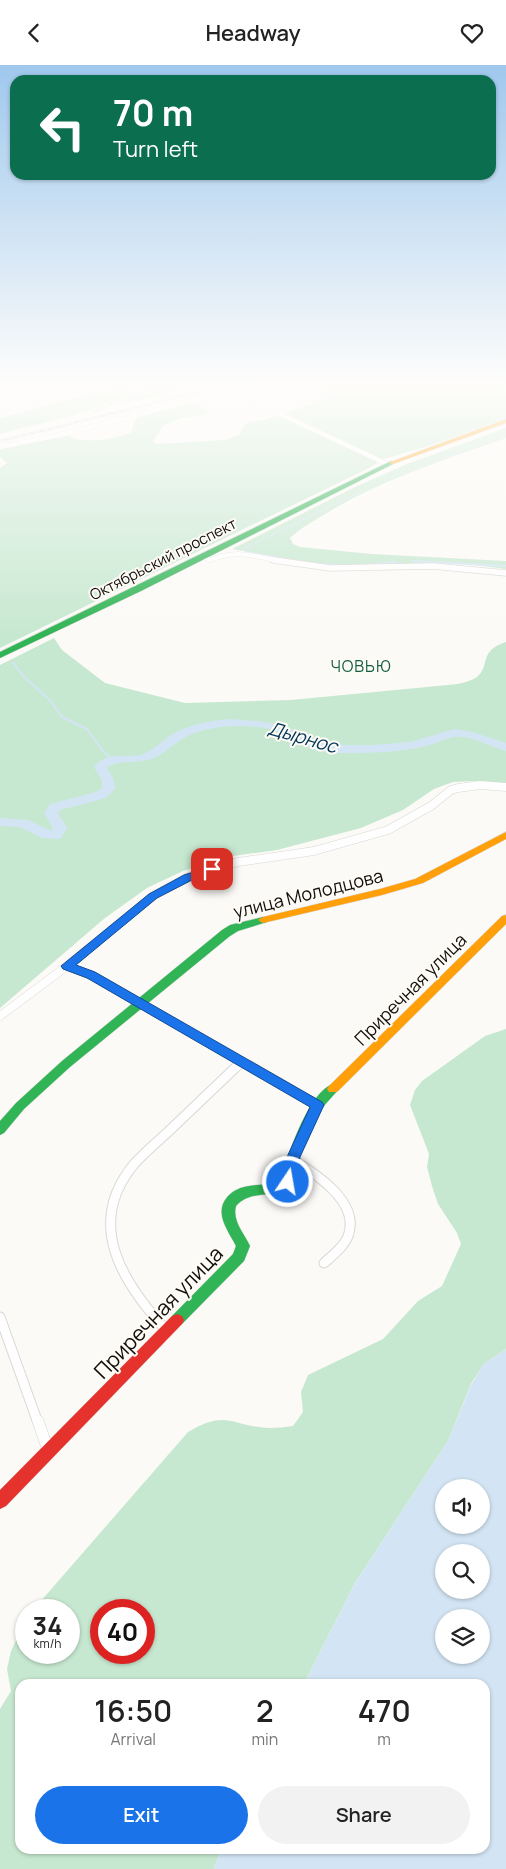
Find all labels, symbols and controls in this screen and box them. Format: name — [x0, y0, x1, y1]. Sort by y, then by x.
text: Headway — [205, 18, 301, 48]
icon: back — [20, 19, 48, 47]
icon: heart — [458, 19, 486, 47]
text: 70 m — [113, 89, 193, 137]
icon: left — [30, 95, 95, 160]
text: Turn left — [113, 134, 198, 164]
street label: Октябрьский проспект — [86, 513, 240, 605]
district label: ЧОВЬЮ — [330, 655, 392, 677]
water label: Дырнос — [265, 715, 342, 760]
pin — [191, 848, 233, 890]
icon: arrive — [198, 855, 226, 883]
street label: улица Молодцова — [231, 863, 385, 923]
street label: Приречная улица — [349, 928, 471, 1050]
position arrow — [261, 1155, 313, 1207]
street label: Приречная улица — [87, 1240, 229, 1384]
map controls — [435, 1479, 490, 1664]
button: sound — [435, 1479, 490, 1534]
button: search — [435, 1544, 490, 1599]
speed limit sign: 40 — [90, 1599, 155, 1664]
text: 34 — [33, 1608, 62, 1643]
button: layers — [435, 1609, 490, 1664]
text: km/h — [34, 1635, 61, 1652]
text: 16:50 — [94, 1690, 172, 1731]
text: 2 — [256, 1690, 274, 1731]
text: 470 — [358, 1690, 411, 1731]
text: Arrival — [110, 1728, 156, 1750]
text: min — [252, 1728, 278, 1750]
text: m — [377, 1728, 391, 1750]
button: Exit — [35, 1786, 248, 1844]
button: Share — [258, 1786, 470, 1844]

